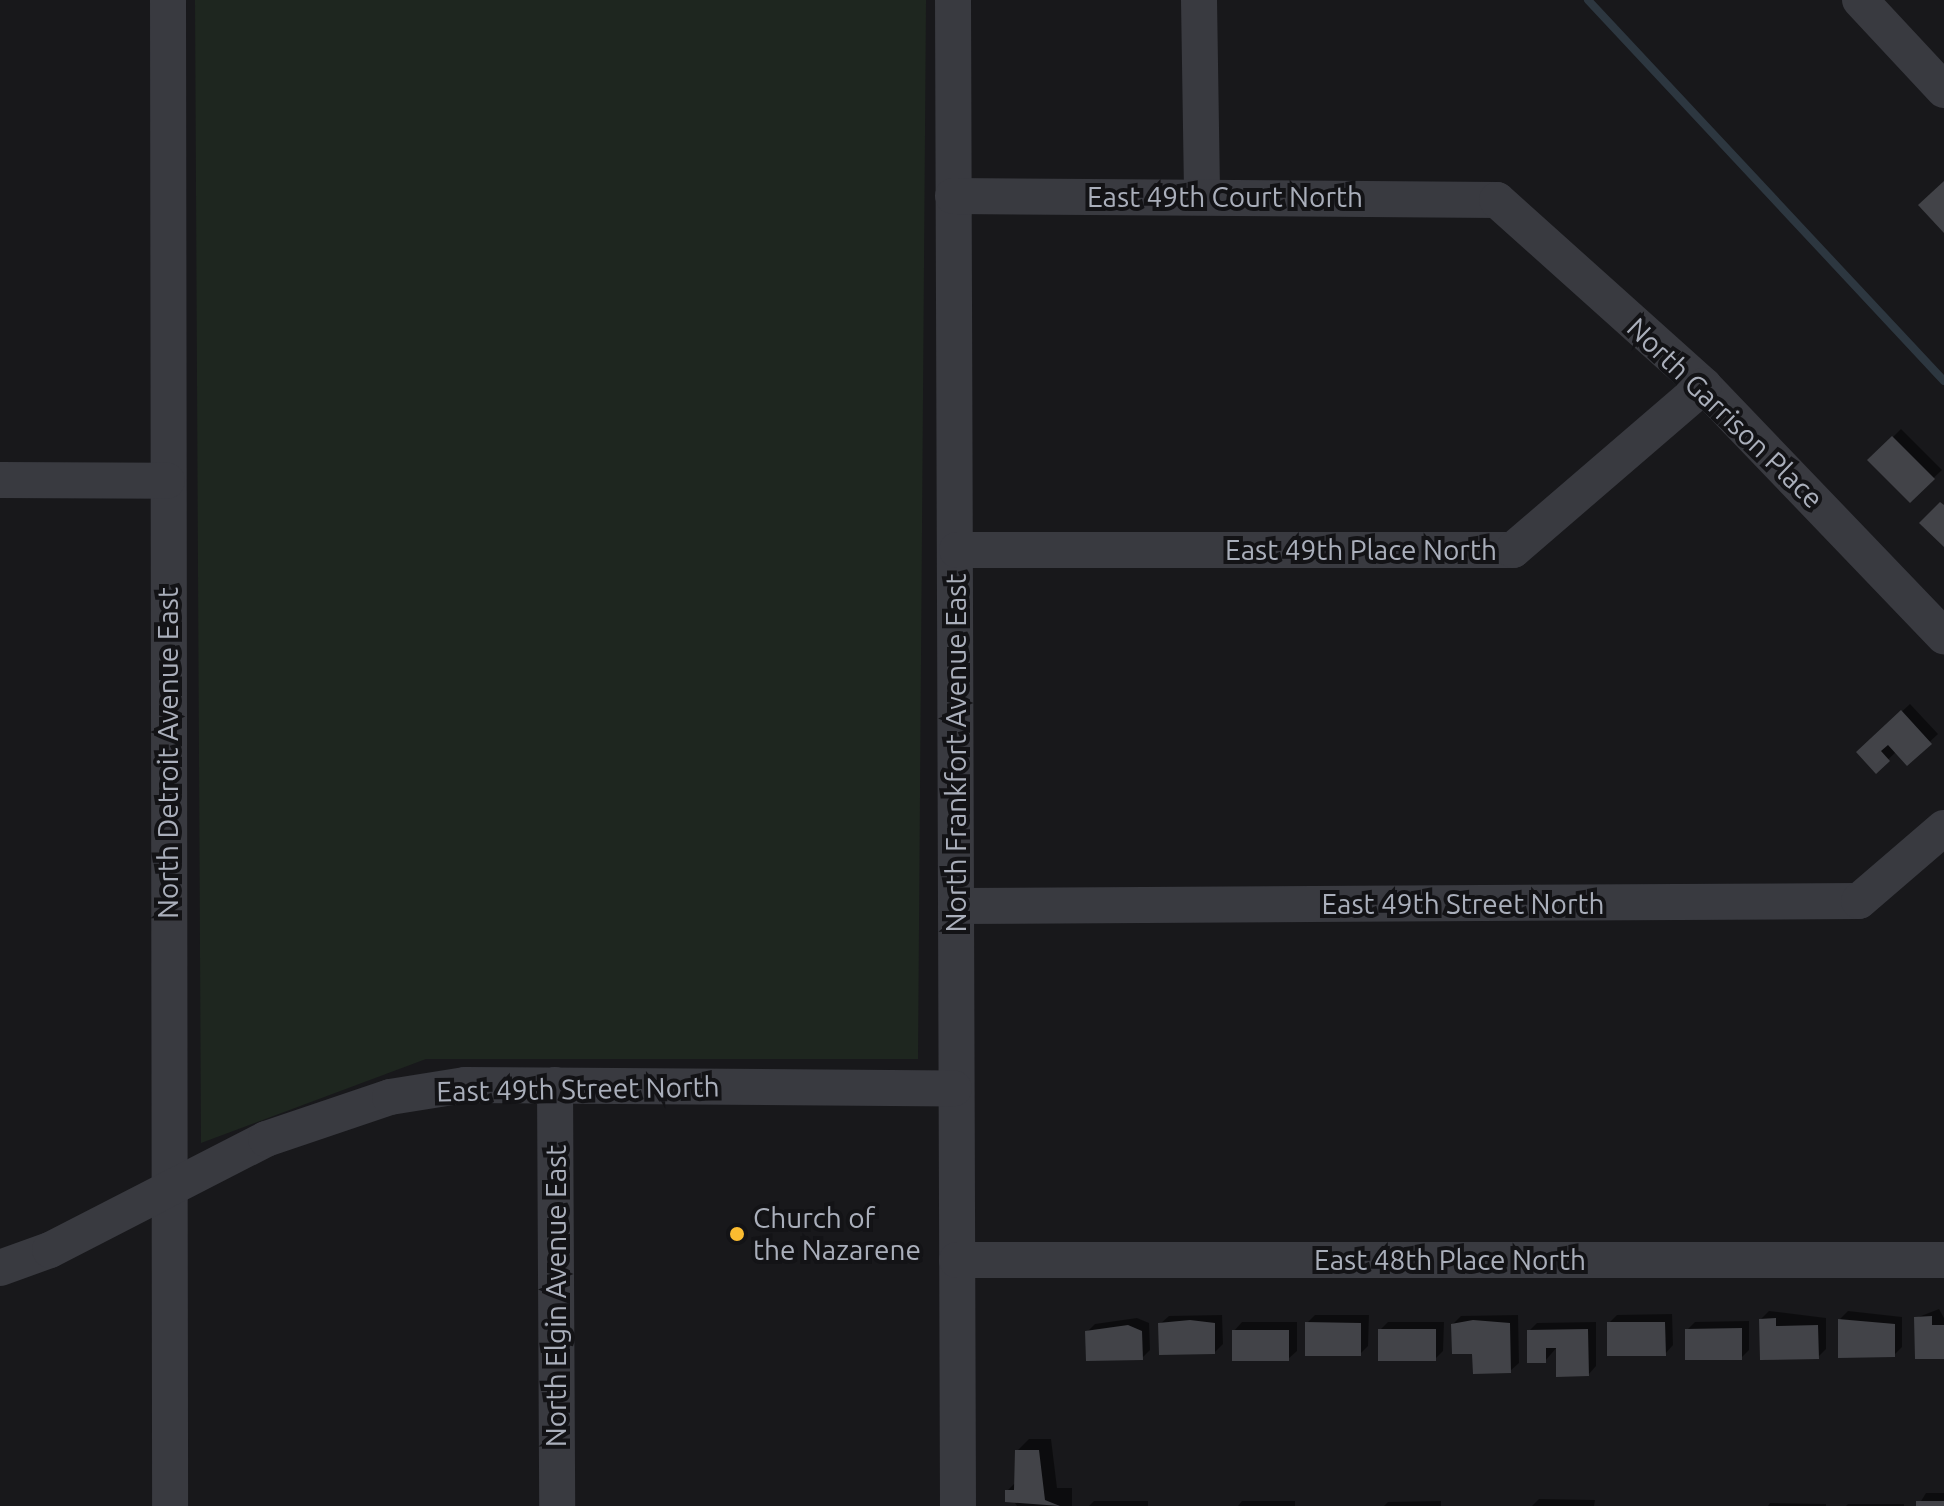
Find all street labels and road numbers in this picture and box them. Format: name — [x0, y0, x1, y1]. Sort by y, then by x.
street label: East 49th Court North — [1087, 180, 1363, 214]
street label: North Garrison Place — [1620, 311, 1830, 515]
street label: East 49th Place North — [1225, 533, 1497, 567]
street label: North Frankfort Avenue East — [939, 574, 973, 932]
street label: North Detroit Avenue East — [151, 587, 185, 919]
street label: East 49th Street North — [1321, 887, 1605, 921]
street label: East 49th Street North — [436, 1070, 720, 1108]
street label: North Elgin Avenue East — [539, 1145, 573, 1447]
street label: East 48th Place North — [1314, 1243, 1586, 1277]

